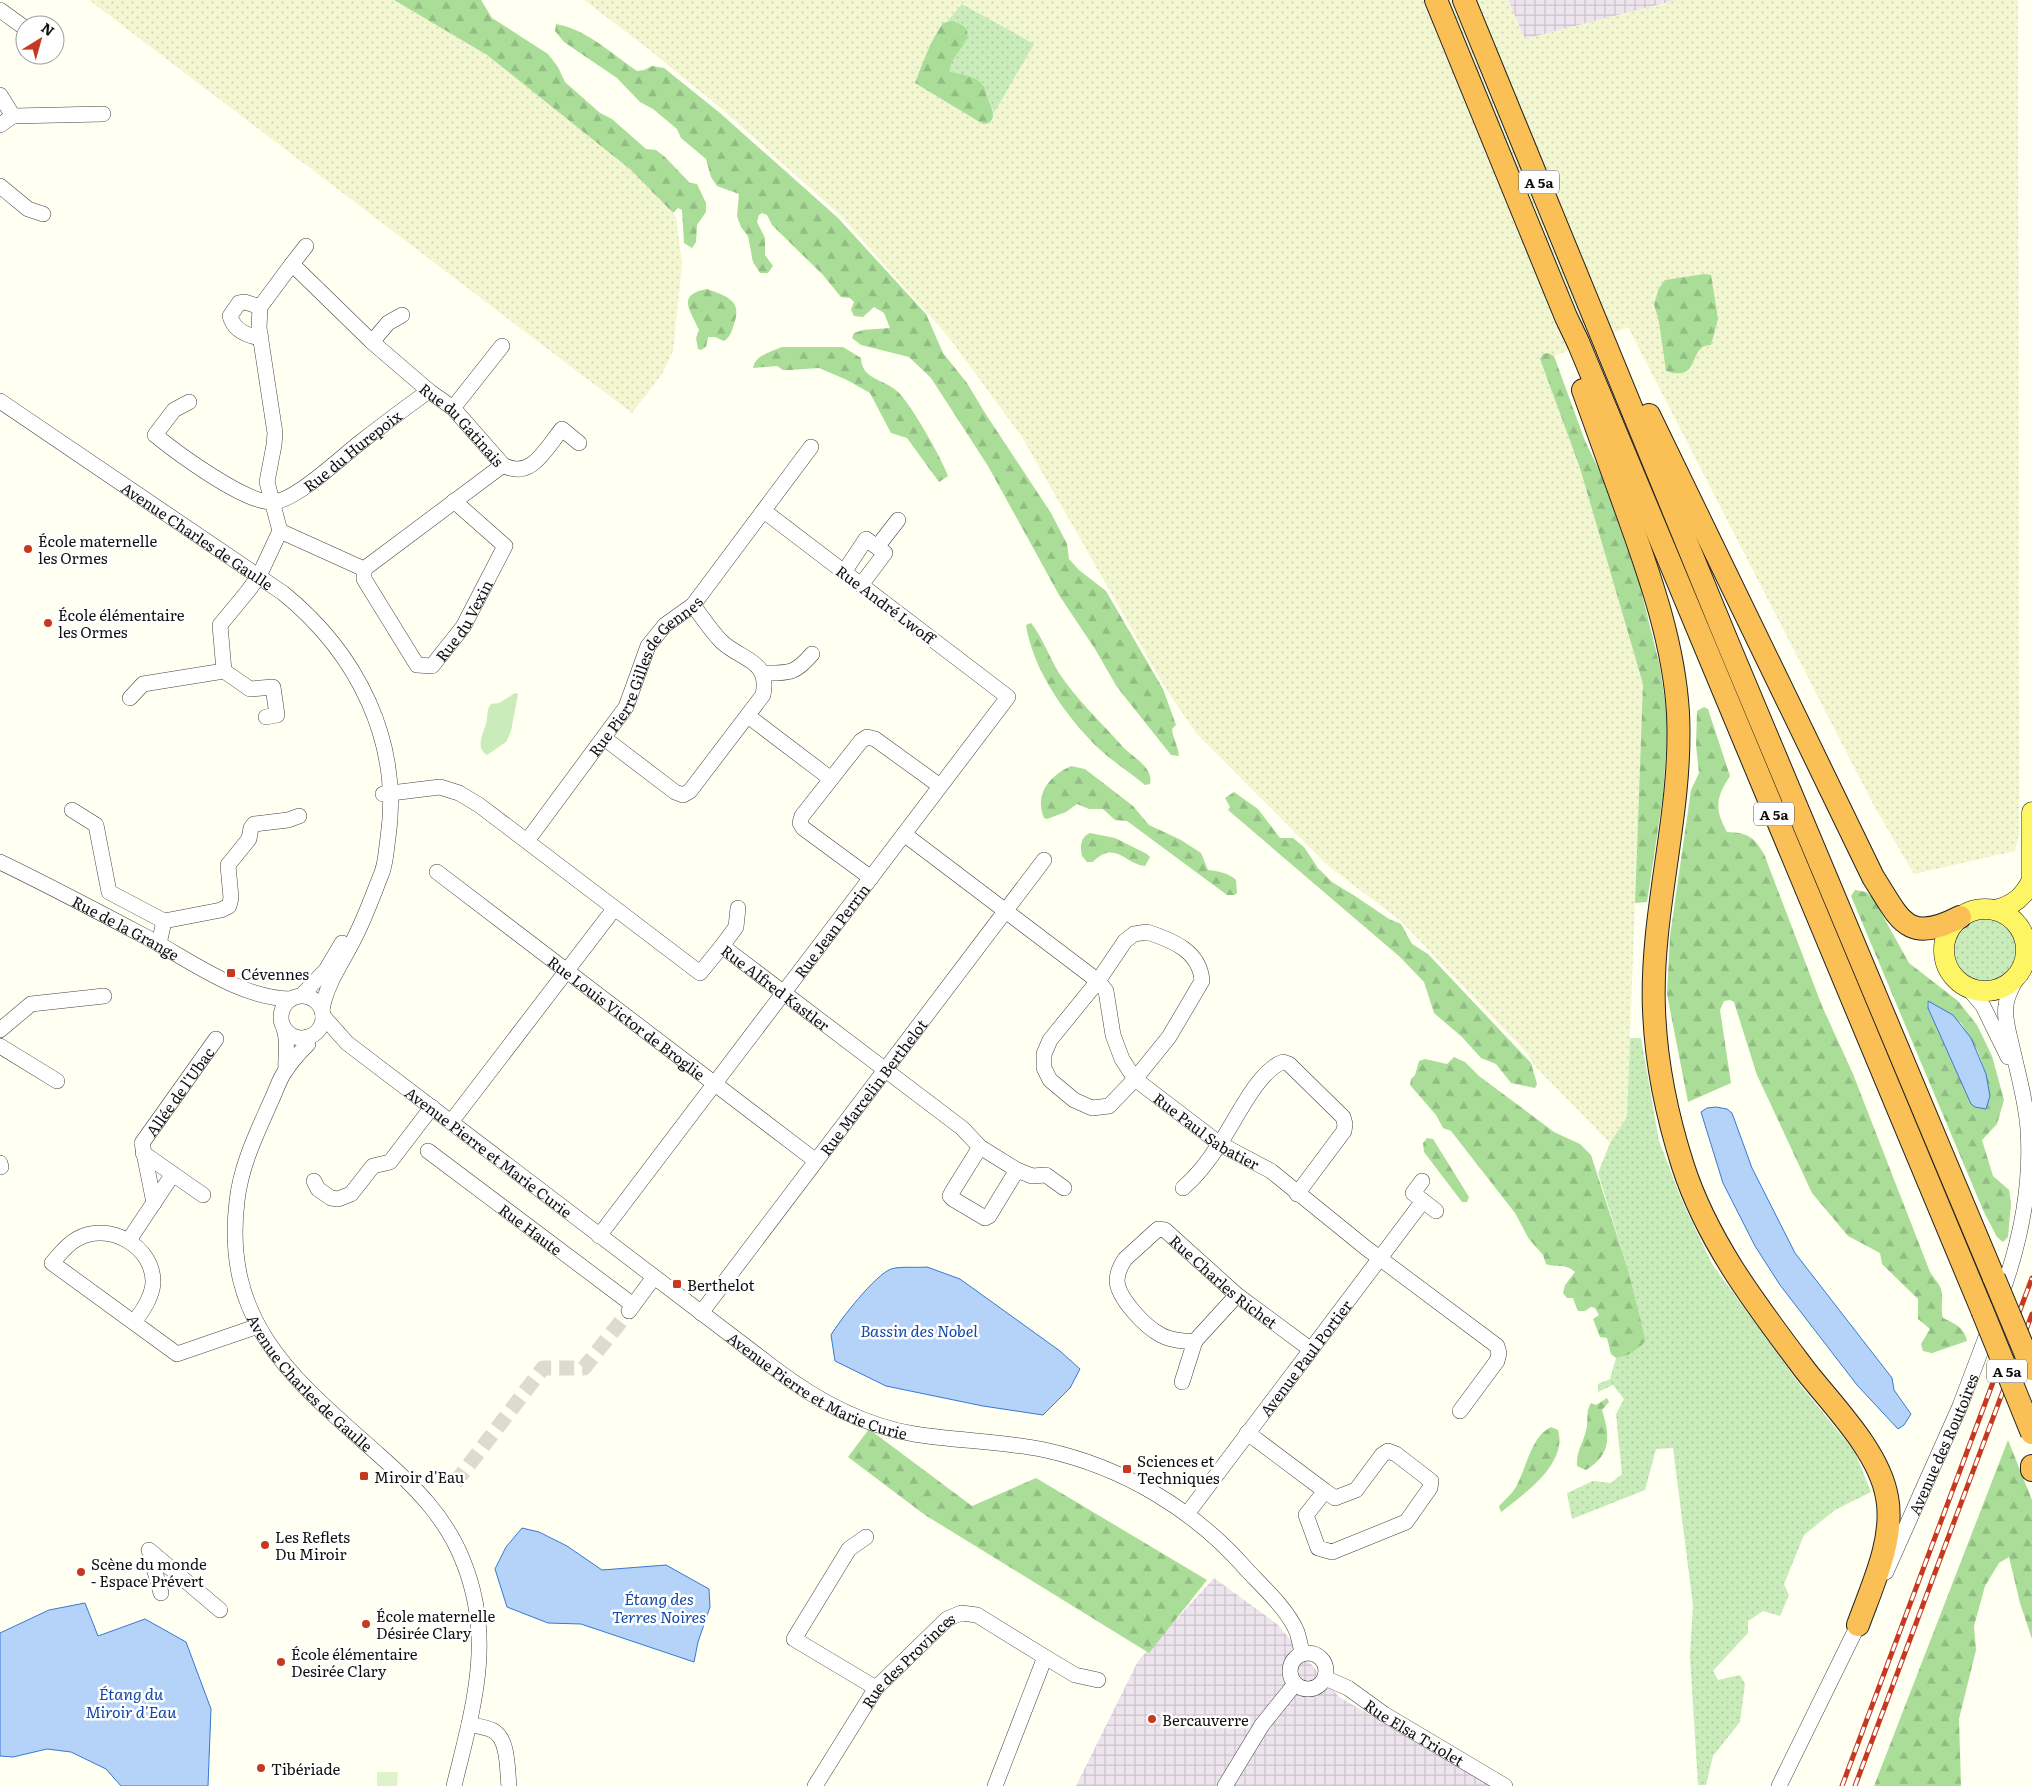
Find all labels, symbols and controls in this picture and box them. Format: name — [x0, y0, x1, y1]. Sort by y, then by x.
north arrow — [15, 15, 65, 65]
text: N — [38, 17, 59, 40]
road number: A 5a — [1519, 170, 1559, 193]
street label: Rue du Gatinais — [415, 377, 510, 471]
street label: Rue du Hurepoix — [298, 403, 406, 497]
street label: Avenue Charles de Gaulle — [117, 475, 278, 595]
place label: École maternelle les Ormes — [38, 529, 157, 569]
marker: École maternelle les Ormes — [22, 543, 34, 555]
street label: Rue André Lwoff — [832, 559, 941, 650]
street label: Rue du Vexin — [429, 575, 497, 666]
street label: Rue Pierre Gilles de Gennes — [582, 591, 708, 761]
place label: École élémentaire les Ormes — [58, 603, 185, 643]
marker: École élémentaire les Ormes — [42, 617, 54, 629]
road number: A 5a — [1754, 802, 1794, 826]
street label: Rue Jean Perrin — [788, 878, 874, 982]
street label: Rue de la Grange — [69, 889, 184, 965]
street label: Rue Alfred Kastler — [717, 938, 835, 1036]
street label: Rue Louis Victor de Broglie — [543, 949, 711, 1085]
place label: Cévennes — [241, 962, 309, 985]
marker: Cévennes — [225, 967, 237, 979]
street label: Rue Marcelin Berthelot — [813, 1014, 932, 1160]
street label: Allée de l'Ubac — [139, 1041, 219, 1140]
street label: Avenue Pierre et Marie Curie — [401, 1080, 578, 1222]
street label: Rue Paul Sabatier — [1149, 1086, 1264, 1175]
street label: Rue Haute — [495, 1197, 568, 1260]
street label: Rue Charles Richet — [1165, 1229, 1283, 1333]
place label: Berthelot — [687, 1273, 755, 1296]
marker: Berthelot — [671, 1278, 683, 1290]
street label: Avenue Paul Portier — [1253, 1294, 1357, 1421]
street label: Avenue Charles de Gaulle — [243, 1310, 379, 1457]
water label: Bassin des Nobel — [860, 1318, 978, 1342]
street label: Avenue Pierre et Marie Curie — [723, 1326, 910, 1444]
road number: A 5a — [1987, 1360, 2027, 1382]
street label: Avenue des Routoires — [1902, 1370, 1983, 1518]
place label: Sciences et Techniques — [1137, 1449, 1220, 1489]
marker: Sciences et Techniques — [1121, 1463, 1133, 1475]
place label: Miroir d'Eau — [374, 1465, 465, 1488]
marker: Miroir d'Eau — [358, 1470, 370, 1482]
place label: Les Reflets Du Miroir — [275, 1525, 350, 1565]
marker: Les Reflets Du Miroir — [259, 1539, 271, 1551]
place label: Scène du monde - Espace Prévert — [91, 1552, 207, 1592]
marker: Scène du monde - Espace Prévert — [75, 1566, 87, 1578]
water label: Étang des Terres Noires — [612, 1586, 706, 1628]
place label: École maternelle Désirée Clary — [376, 1604, 495, 1644]
street label: Rue des Provinces — [855, 1606, 958, 1712]
marker: École maternelle Désirée Clary — [360, 1618, 372, 1630]
place label: École élémentaire Desirée Clary — [291, 1642, 418, 1682]
marker: École élémentaire Desirée Clary — [275, 1656, 287, 1668]
water label: Étang du Miroir d'Eau — [85, 1681, 177, 1723]
street label: Rue Elsa Triolet — [1360, 1692, 1469, 1771]
place label: Bercauverre — [1162, 1708, 1249, 1731]
marker: Bercauverre — [1146, 1713, 1158, 1725]
place label: Tibériade — [271, 1757, 340, 1780]
marker: Tibériade — [255, 1762, 267, 1774]

